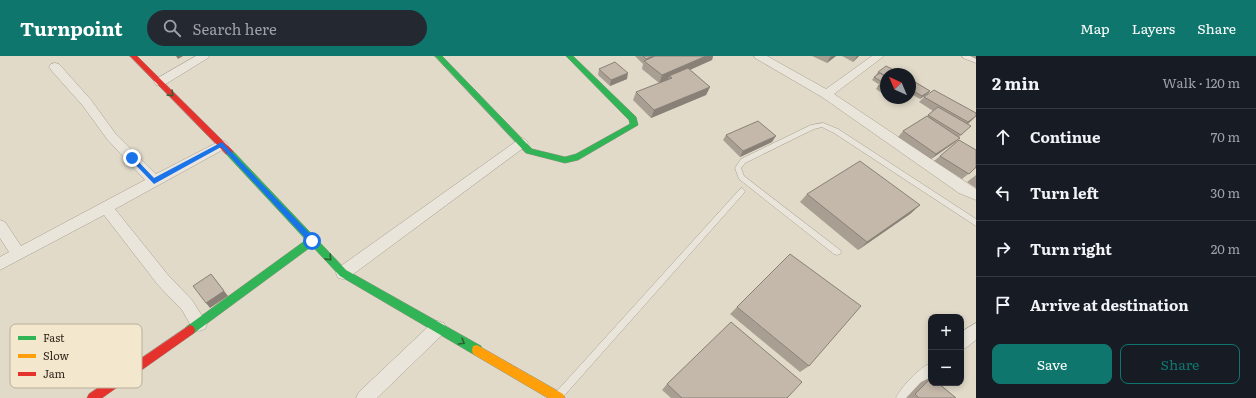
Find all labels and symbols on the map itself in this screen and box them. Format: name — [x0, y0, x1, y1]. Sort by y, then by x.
north arrow — [880, 68, 916, 104]
one-way arrow — [166, 89, 174, 96]
route end — [123, 149, 141, 167]
route start — [303, 232, 321, 250]
one-way arrow — [324, 253, 331, 261]
legend — [10, 324, 142, 388]
text: Fast — [43, 329, 65, 345]
one-way arrow — [458, 337, 465, 344]
text: Slow — [43, 347, 69, 363]
text: Jam — [43, 365, 66, 381]

